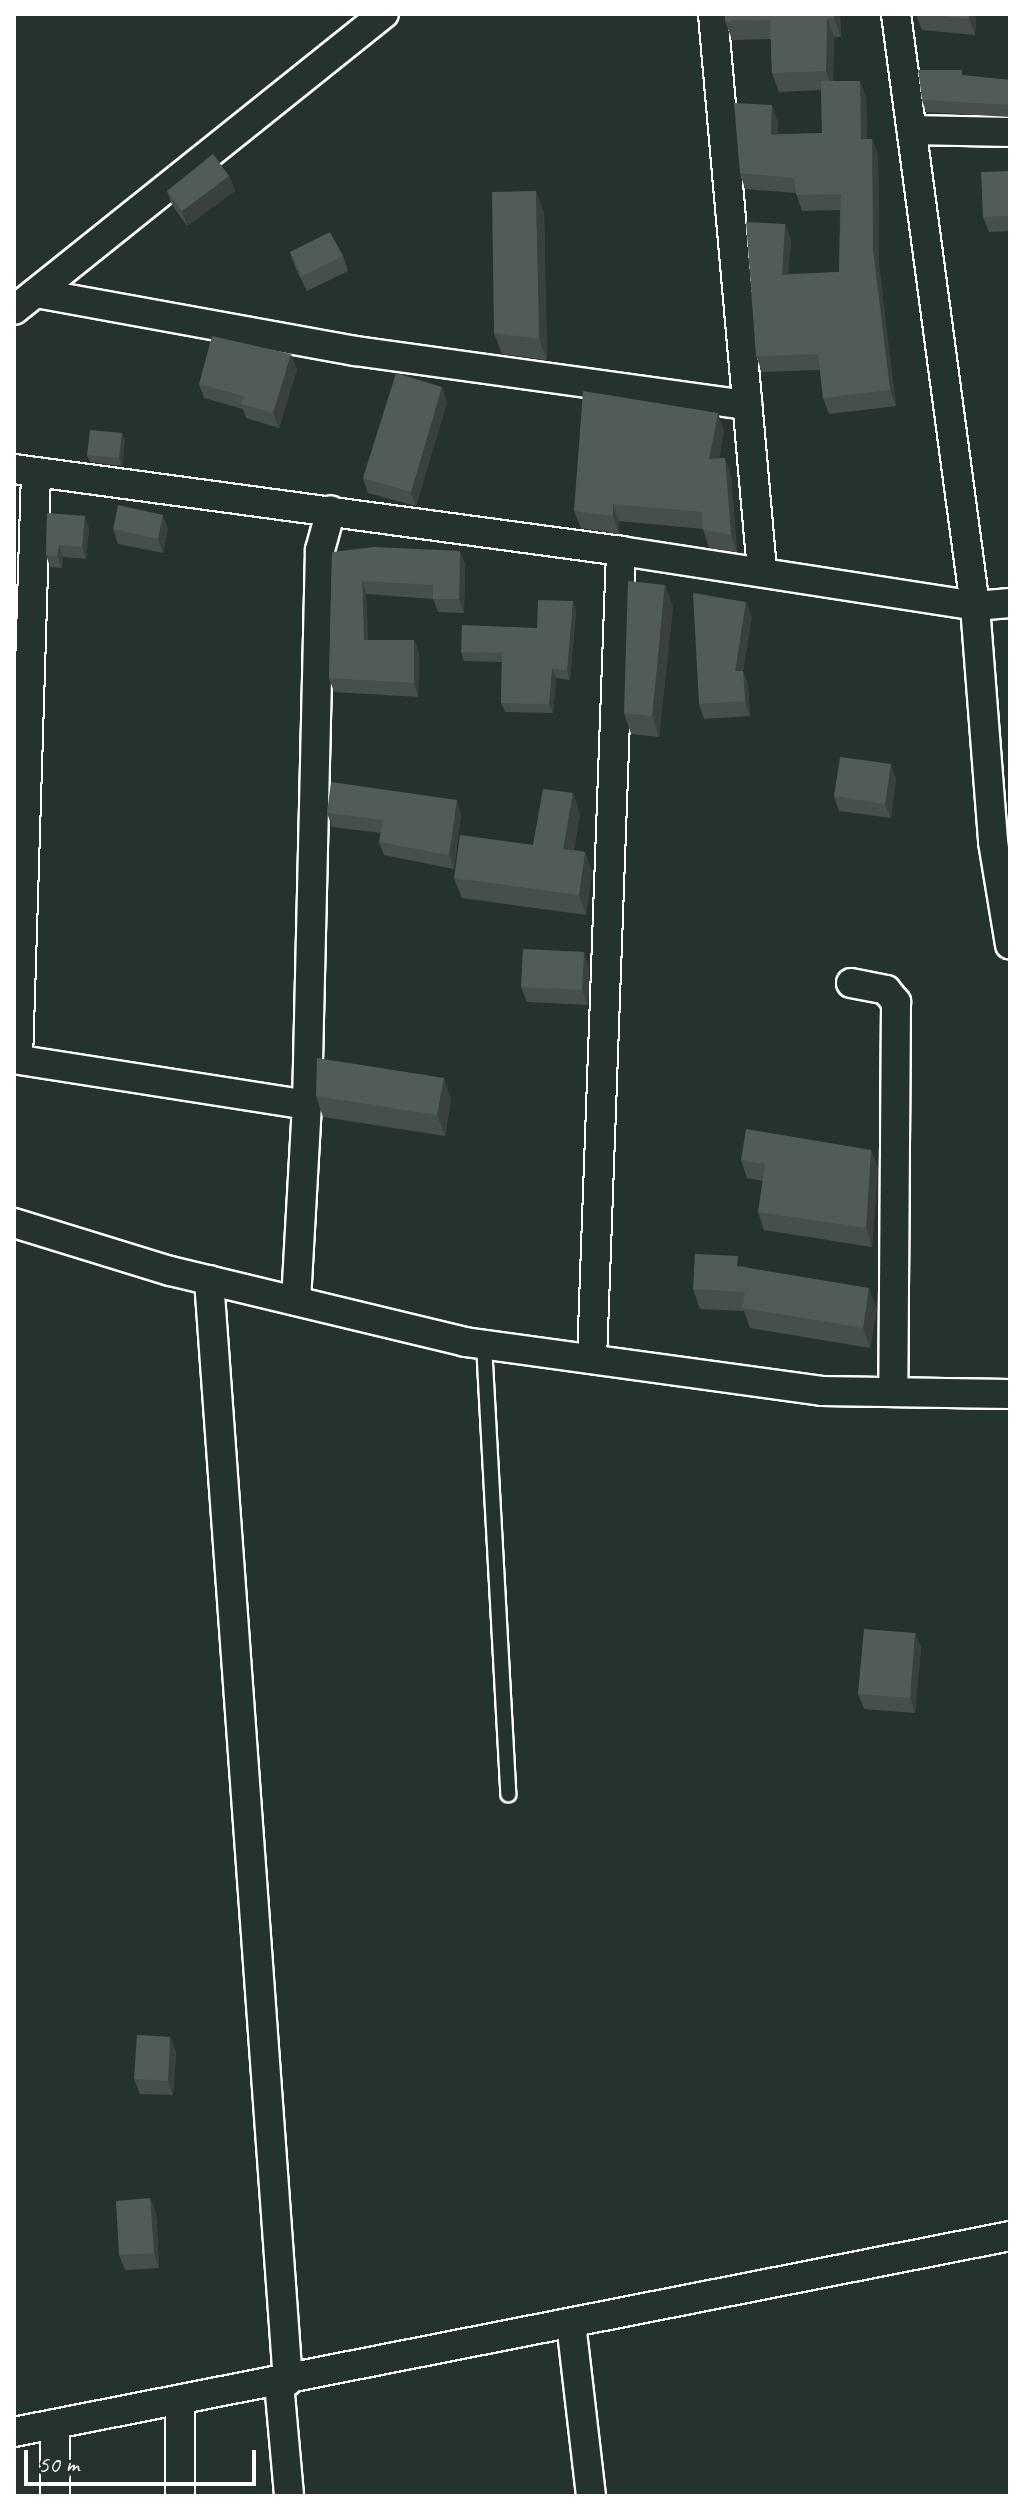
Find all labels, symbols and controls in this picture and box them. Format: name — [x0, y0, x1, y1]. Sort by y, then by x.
scale bar — [28, 2434, 260, 2484]
text: 50 m — [38, 2449, 79, 2479]

